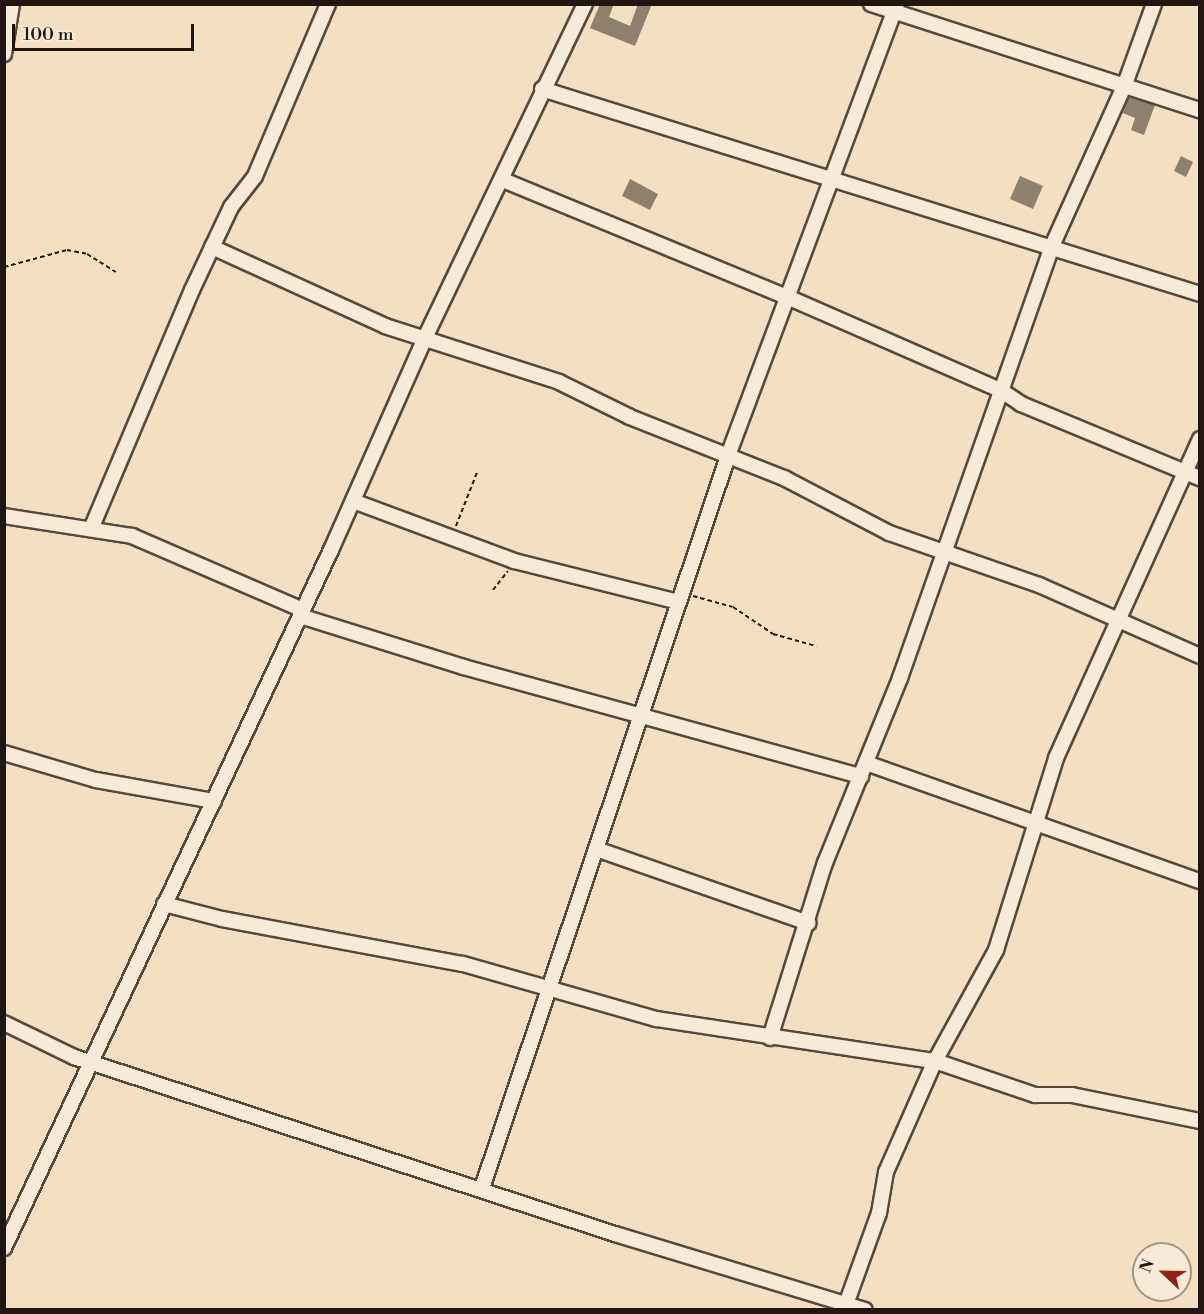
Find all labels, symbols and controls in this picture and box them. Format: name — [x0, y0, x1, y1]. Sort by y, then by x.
scale bar — [15, 12, 196, 50]
text: 100 m — [23, 23, 74, 46]
north arrow — [1132, 1242, 1192, 1302]
text: N — [1136, 1256, 1159, 1276]

